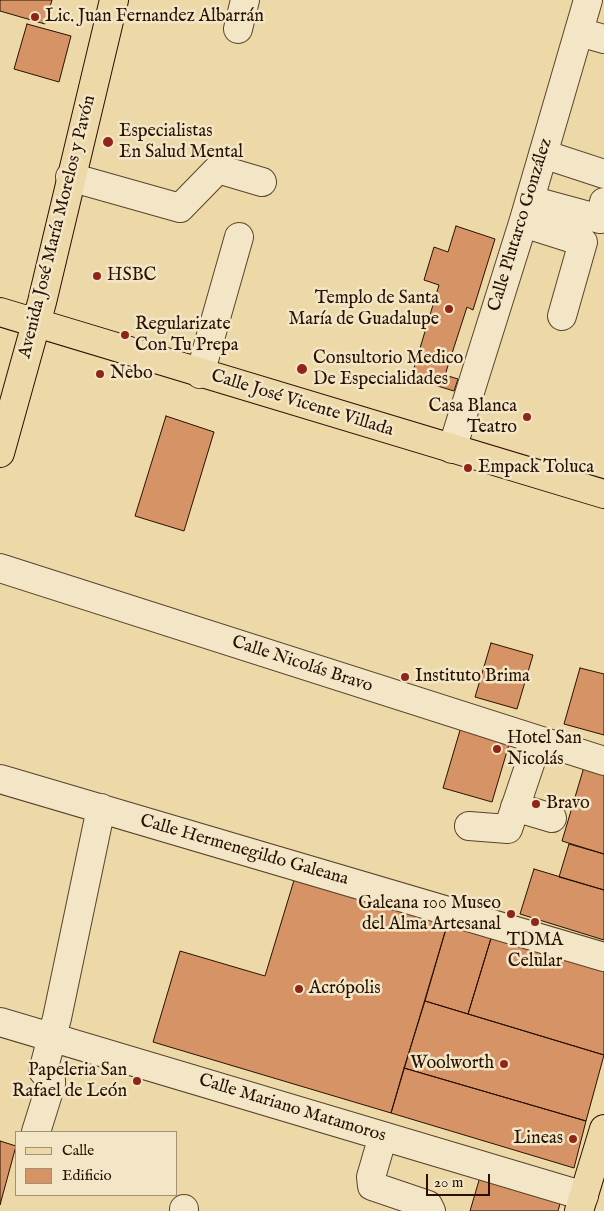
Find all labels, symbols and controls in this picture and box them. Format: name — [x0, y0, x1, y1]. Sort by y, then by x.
place label: Lic. Juan Fernandez Albarrán — [45, 6, 264, 28]
marker: Lic. Juan Fernandez Albarrán — [29, 11, 41, 23]
street label: Avenida José María Morelos y Pavón — [15, 93, 101, 361]
place label: Especialistas En Salud Mental — [119, 121, 243, 163]
marker: Especialistas En Salud Mental — [101, 135, 115, 149]
street label: Calle Plutarco González — [484, 136, 558, 314]
place label: HSBC — [107, 265, 156, 287]
marker: HSBC — [91, 270, 103, 282]
place label: Templo de Santa María de Guadalupe — [288, 288, 439, 330]
marker: Templo de Santa María de Guadalupe — [443, 303, 455, 315]
place label: Regularizate Con Tu Prepa — [135, 314, 239, 356]
marker: Regularizate Con Tu Prepa — [119, 329, 131, 341]
place label: Consultorio Medico De Especialidades — [313, 348, 463, 390]
marker: Consultorio Medico De Especialidades — [295, 362, 309, 376]
place label: Nebo — [110, 363, 153, 385]
street label: Calle José Vicente Villada — [208, 366, 396, 442]
marker: Nebo — [94, 368, 106, 380]
place label: Casa Blanca Teatro — [429, 396, 517, 438]
marker: Casa Blanca Teatro — [521, 411, 533, 423]
place label: Empack Toluca — [478, 457, 594, 479]
marker: Empack Toluca — [462, 462, 474, 474]
street label: Calle Nicolás Bravo — [229, 632, 375, 698]
place label: Instituto Brima — [415, 666, 530, 688]
marker: Instituto Brima — [399, 671, 411, 683]
place label: Hotel San Nicolás — [507, 728, 582, 771]
marker: Hotel San Nicolás — [491, 743, 503, 755]
place label: Bravo — [546, 793, 590, 815]
marker: Bravo — [530, 798, 542, 810]
street label: Calle Hermenegildo Galeana — [137, 811, 351, 891]
place label: Galeana 100 Museo del Alma Artesanal — [358, 893, 501, 936]
marker: Galeana 100 Museo del Alma Artesanal — [505, 908, 517, 920]
marker: TDMA Celular — [529, 916, 541, 928]
place label: TDMA Celular — [507, 930, 563, 972]
place label: Acrópolis — [309, 978, 381, 1000]
marker: Acrópolis — [293, 983, 305, 995]
place label: Woolworth — [410, 1053, 494, 1075]
marker: Woolworth — [498, 1058, 510, 1070]
place label: Papeleria San Rafael de León — [12, 1060, 127, 1102]
street label: Calle Mariano Matamoros — [196, 1070, 388, 1148]
marker: Papeleria San Rafael de León — [131, 1075, 143, 1087]
place label: Lineas — [513, 1128, 563, 1150]
legend — [15, 1131, 178, 1196]
marker: Lineas — [567, 1133, 579, 1145]
text: Calle — [62, 1141, 94, 1160]
scale bar — [429, 1164, 493, 1196]
text: Edificio — [62, 1166, 112, 1185]
text: 20 m — [434, 1173, 463, 1192]

